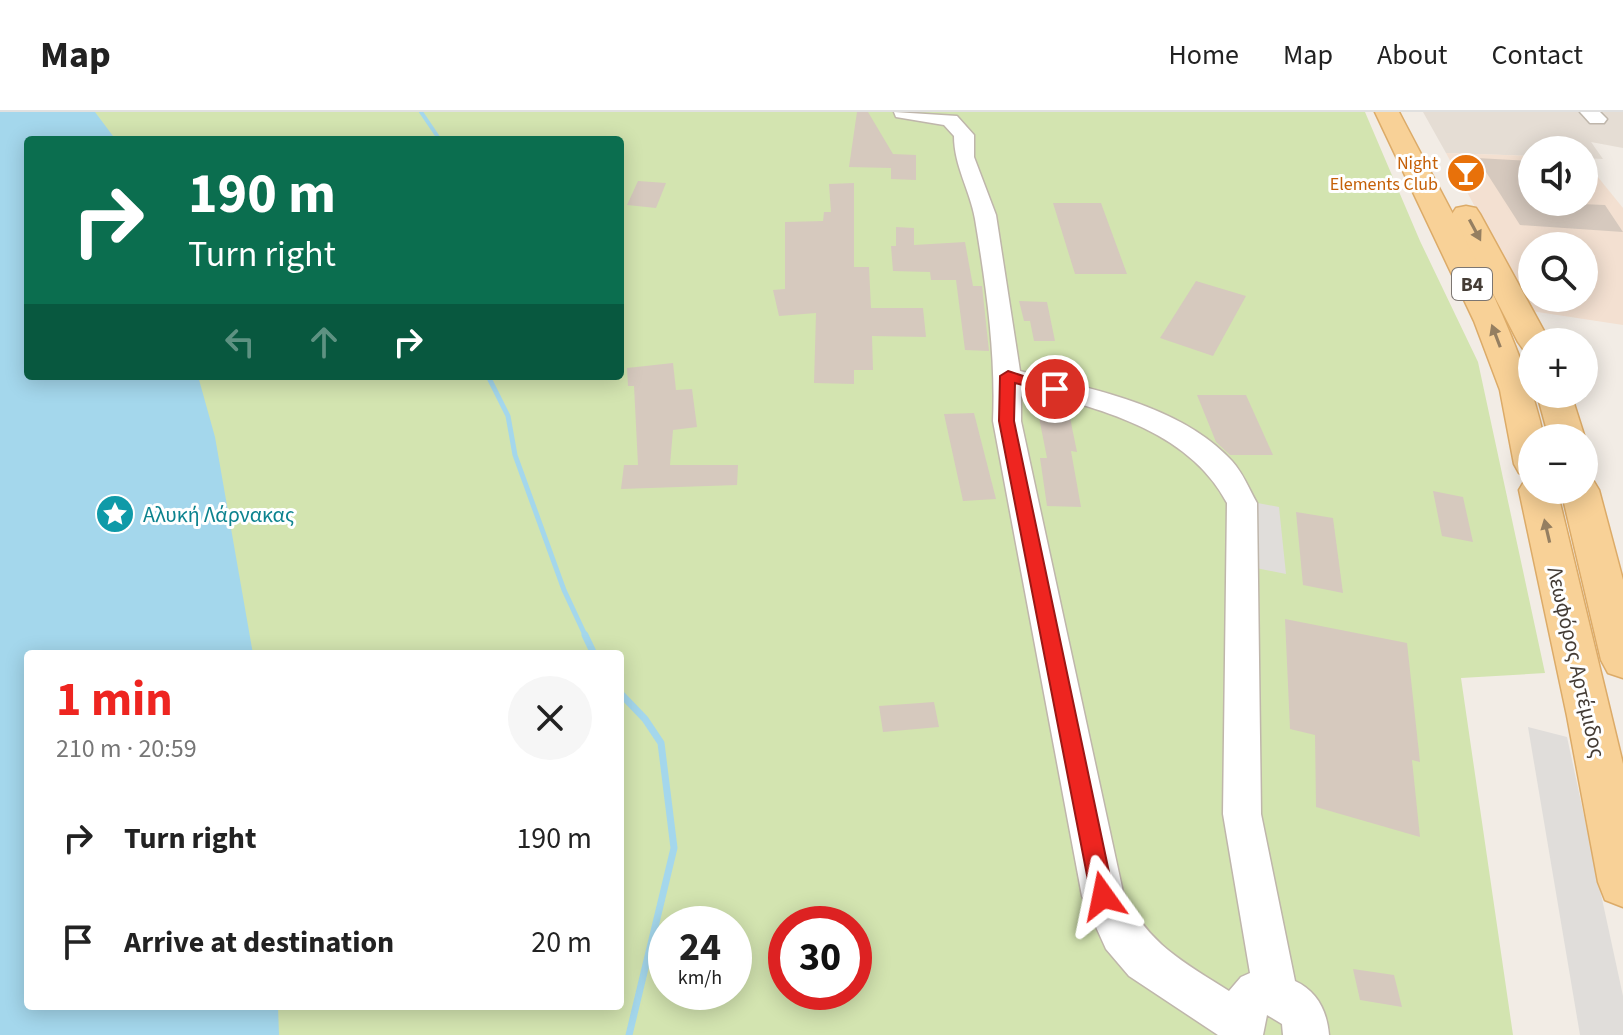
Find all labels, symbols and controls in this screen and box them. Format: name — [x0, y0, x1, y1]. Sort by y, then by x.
text: Map — [40, 28, 111, 82]
text: Home — [1168, 35, 1239, 75]
text: Map — [1283, 35, 1333, 75]
text: About — [1377, 35, 1448, 75]
text: Contact — [1492, 35, 1583, 75]
map controls — [1518, 136, 1598, 504]
button: sound — [1518, 136, 1598, 216]
place label: Night Elements Club — [1330, 151, 1438, 197]
bar icon: Night Elements Club — [1445, 152, 1487, 194]
text: 190 m — [188, 155, 336, 234]
icon: right — [56, 168, 160, 272]
one-way arrow — [1468, 219, 1482, 241]
text: Turn right — [188, 229, 336, 280]
button: search — [1518, 232, 1598, 312]
road number: B4 — [1452, 268, 1492, 300]
icon: left — [218, 320, 262, 364]
icon: ahead — [302, 320, 346, 364]
icon: right — [386, 320, 430, 364]
one-way arrow — [1489, 324, 1502, 348]
button: + — [1518, 328, 1598, 408]
pin — [1021, 355, 1089, 423]
icon: arrive — [1033, 367, 1077, 411]
button: − — [1518, 424, 1598, 504]
place icon: Αλυκή Λάρνακας — [94, 493, 136, 535]
place label: Αλυκή Λάρνακας — [143, 499, 294, 531]
one-way arrow — [1540, 518, 1553, 543]
street label: Λεωφόρος Αρτέμιδος — [1538, 564, 1614, 761]
text: 1 min — [56, 666, 173, 734]
button: close — [508, 676, 592, 760]
text: 210 m · 20:59 — [56, 730, 197, 767]
icon: right — [56, 816, 100, 860]
text: Turn right — [124, 817, 256, 860]
text: 190 m — [516, 817, 592, 860]
position arrow — [1061, 854, 1145, 938]
speed limit sign: 30 — [768, 906, 872, 1010]
text: 24 — [679, 919, 721, 976]
icon: arrive — [56, 920, 100, 964]
text: Arrive at destination — [124, 921, 394, 964]
text: 20 m — [531, 921, 592, 964]
text: km/h — [678, 964, 722, 992]

